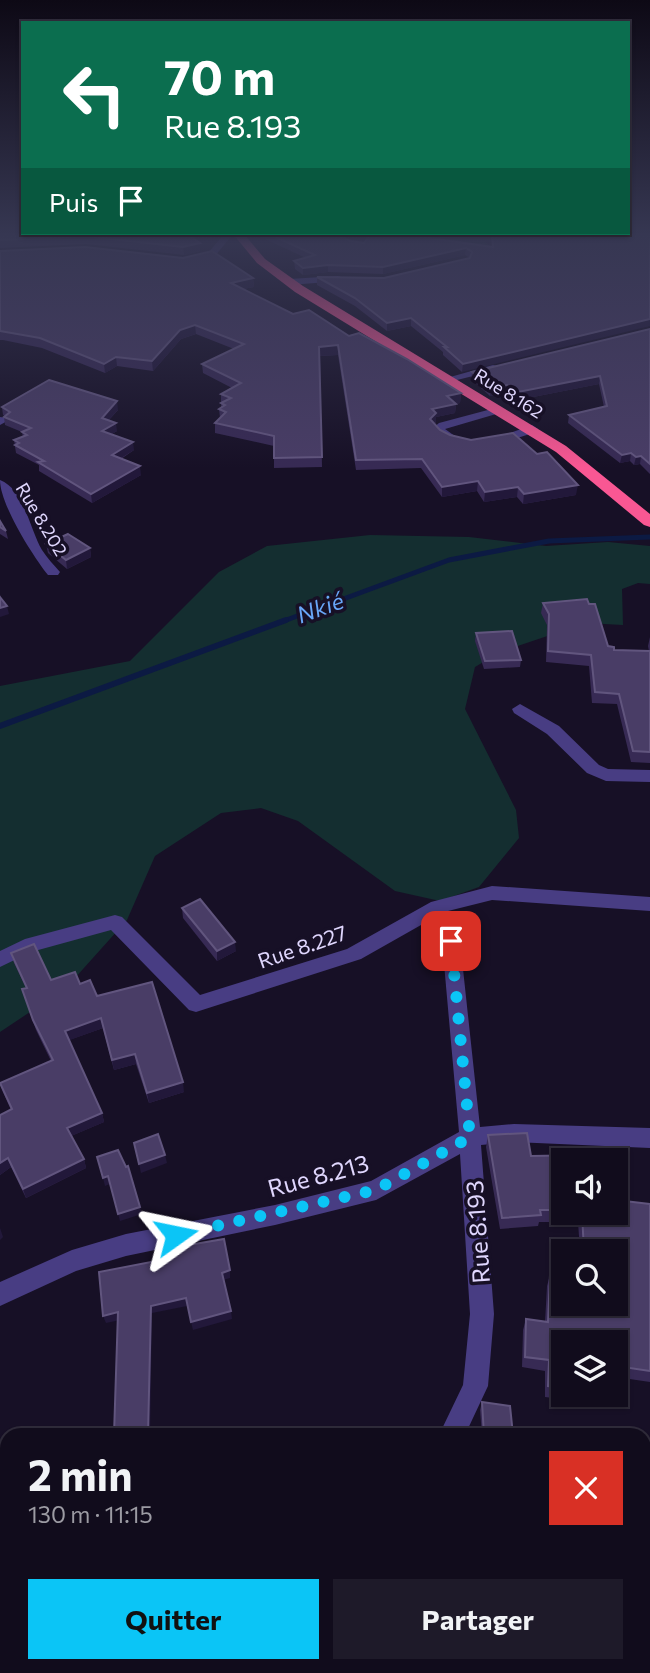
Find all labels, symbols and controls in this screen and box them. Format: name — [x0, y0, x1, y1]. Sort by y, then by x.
text: 70 m — [164, 45, 275, 105]
icon: left — [49, 49, 140, 140]
text: Rue 8.193 — [164, 105, 301, 145]
icon: arrive — [112, 182, 150, 220]
text: Puis — [49, 186, 98, 217]
street label: Rue 8.162 — [471, 363, 547, 423]
street label: Rue 8.202 — [12, 478, 72, 560]
water label: Nkié — [293, 585, 348, 628]
pin — [421, 911, 481, 971]
street label: Rue 8.227 — [254, 919, 350, 973]
icon: arrive — [432, 922, 470, 960]
street label: Rue 8.213 — [264, 1148, 372, 1202]
map controls — [551, 1148, 628, 1407]
button: sound — [551, 1148, 628, 1225]
street label: Rue 8.193 — [459, 1180, 495, 1284]
position arrow — [139, 1198, 213, 1272]
button: search — [551, 1239, 628, 1316]
button: layers — [551, 1330, 628, 1407]
text: 2 min — [28, 1448, 133, 1500]
button: close — [549, 1451, 623, 1525]
text: 130 m · 11:15 — [28, 1500, 153, 1528]
button: Quitter — [28, 1579, 319, 1659]
button: Partager — [333, 1579, 623, 1659]

